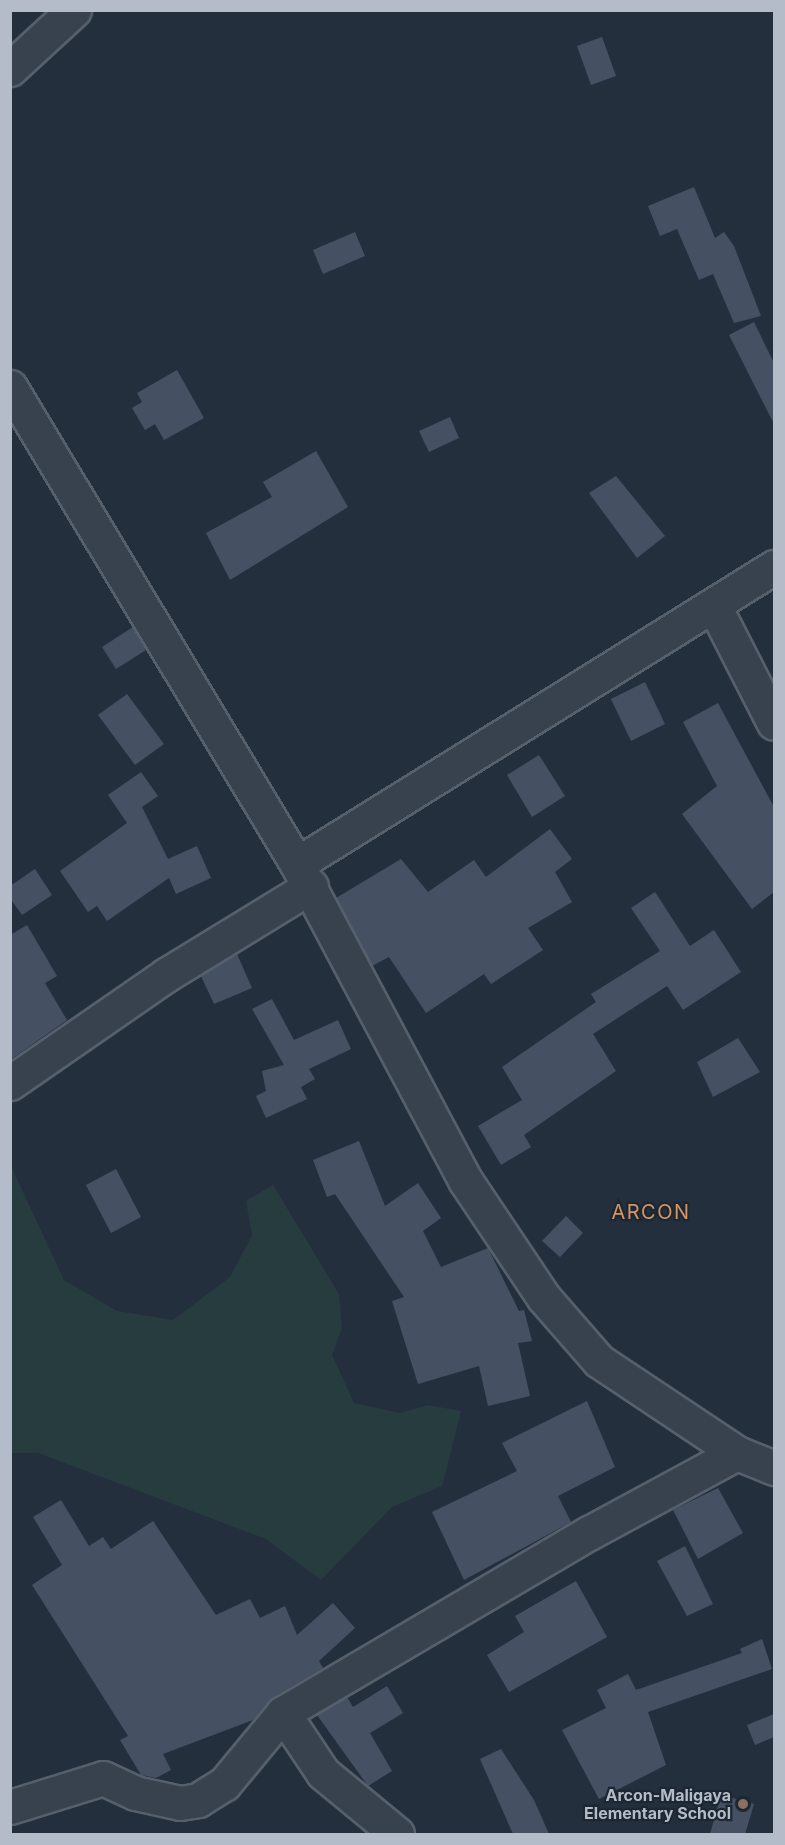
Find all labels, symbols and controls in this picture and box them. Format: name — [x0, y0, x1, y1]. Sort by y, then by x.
district label: ARCON — [611, 1200, 691, 1224]
place label: Arcon-Maligaya Elementary School — [584, 1785, 731, 1823]
marker: Arcon-Maligaya Elementary School — [736, 1797, 750, 1811]

